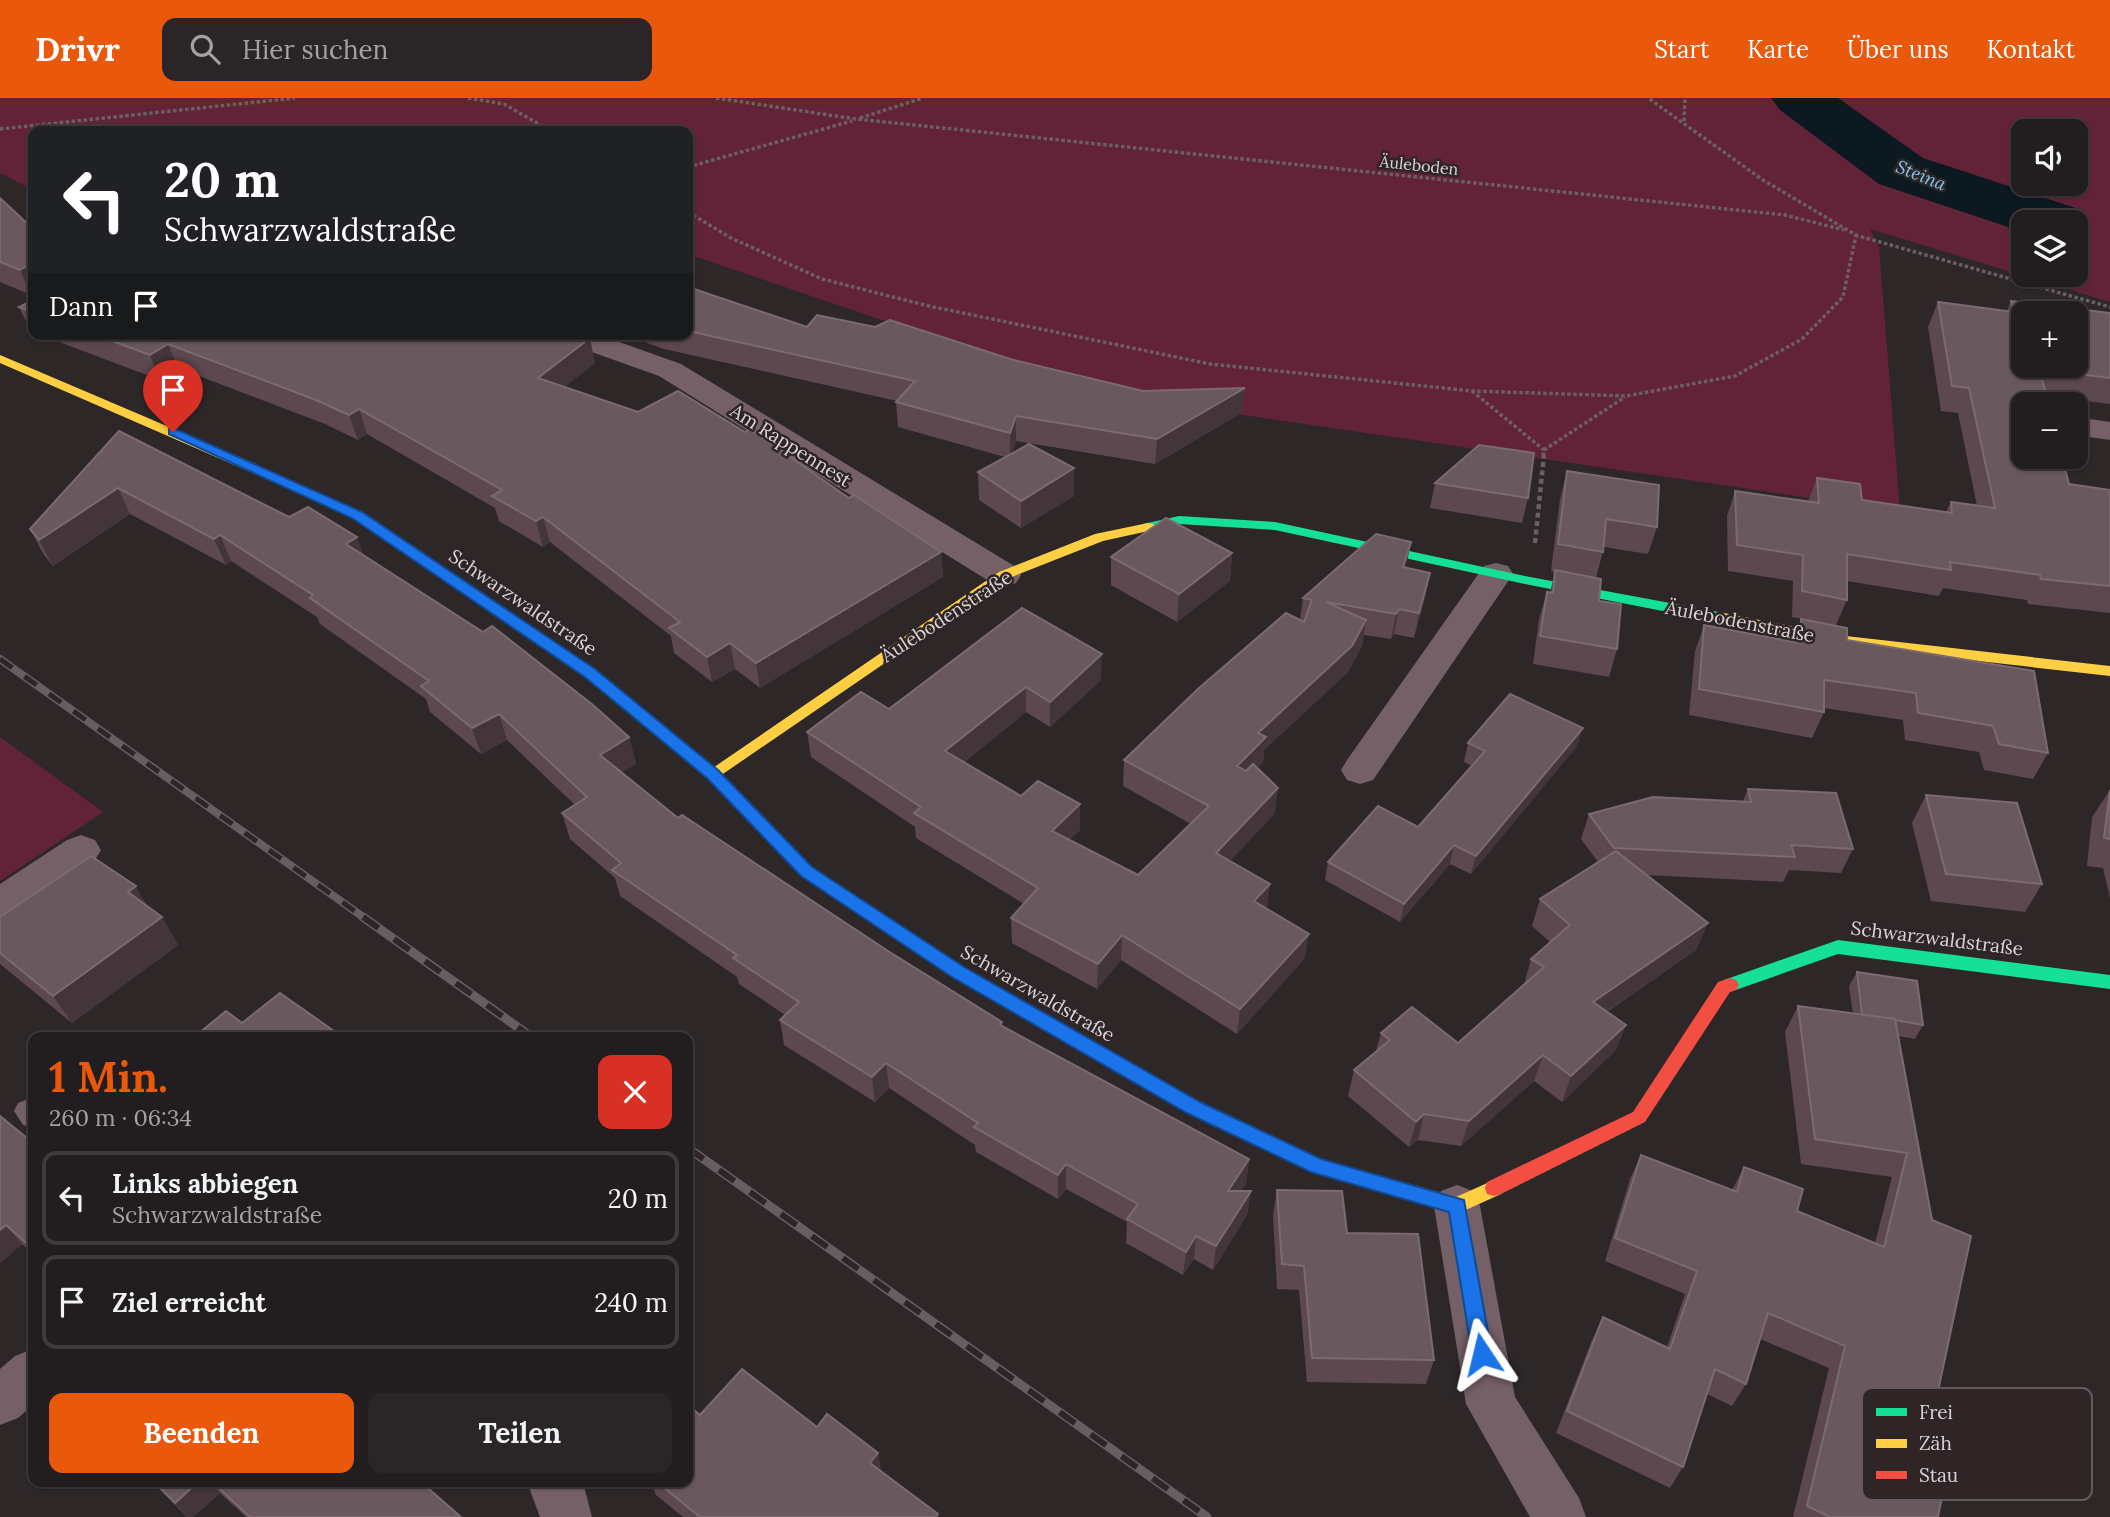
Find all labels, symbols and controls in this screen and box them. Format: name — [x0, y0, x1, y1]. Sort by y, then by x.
search box — [162, 18, 652, 81]
text: Drivr — [35, 28, 120, 70]
icon: search — [186, 30, 224, 68]
text: Hier suchen — [242, 33, 388, 66]
text: Start — [1654, 34, 1709, 65]
text: Karte — [1747, 34, 1809, 65]
text: Über uns — [1847, 34, 1949, 65]
text: Kontakt — [1987, 34, 2075, 65]
map controls — [2011, 119, 2088, 469]
button: sound — [2011, 119, 2088, 196]
text: 20 m — [164, 148, 279, 210]
street label: Äuleboden — [1378, 151, 1460, 179]
icon: left — [49, 154, 140, 245]
water label: Steina — [1893, 155, 1950, 195]
text: Schwarzwaldstraße — [164, 209, 456, 250]
button: layers — [2011, 210, 2088, 287]
icon: arrive — [127, 287, 165, 325]
text: Dann — [49, 290, 113, 323]
button: + — [2011, 301, 2088, 378]
pin — [143, 360, 203, 432]
icon: arrive — [154, 371, 192, 409]
button: − — [2011, 392, 2088, 469]
street label: Am Rappennest — [725, 398, 856, 492]
street label: Schwarzwaldstraße — [444, 544, 602, 660]
street label: Äulebodenstraße — [875, 565, 1016, 668]
street label: Äulebodenstraße — [1662, 595, 1817, 647]
street label: Schwarzwaldstraße — [1849, 916, 2025, 960]
street label: Schwarzwaldstraße — [957, 939, 1119, 1047]
text: 1 Min. — [49, 1050, 168, 1104]
button: close — [598, 1055, 672, 1129]
text: 260 m · 06:34 — [49, 1103, 192, 1132]
text: Links abbiegen — [112, 1167, 298, 1200]
icon: left — [53, 1179, 91, 1217]
text: 20 m — [608, 1182, 668, 1215]
text: Schwarzwaldstraße — [112, 1200, 322, 1229]
icon: arrive — [53, 1283, 91, 1321]
text: Ziel erreicht — [112, 1286, 266, 1319]
text: 240 m — [594, 1286, 668, 1319]
position arrow — [1445, 1317, 1519, 1391]
legend — [1862, 1388, 2092, 1500]
button: Beenden — [49, 1393, 354, 1473]
button: Teilen — [368, 1393, 672, 1473]
text: Frei — [1919, 1400, 1953, 1424]
text: Zäh — [1919, 1431, 1952, 1455]
text: Stau — [1919, 1463, 1958, 1487]

